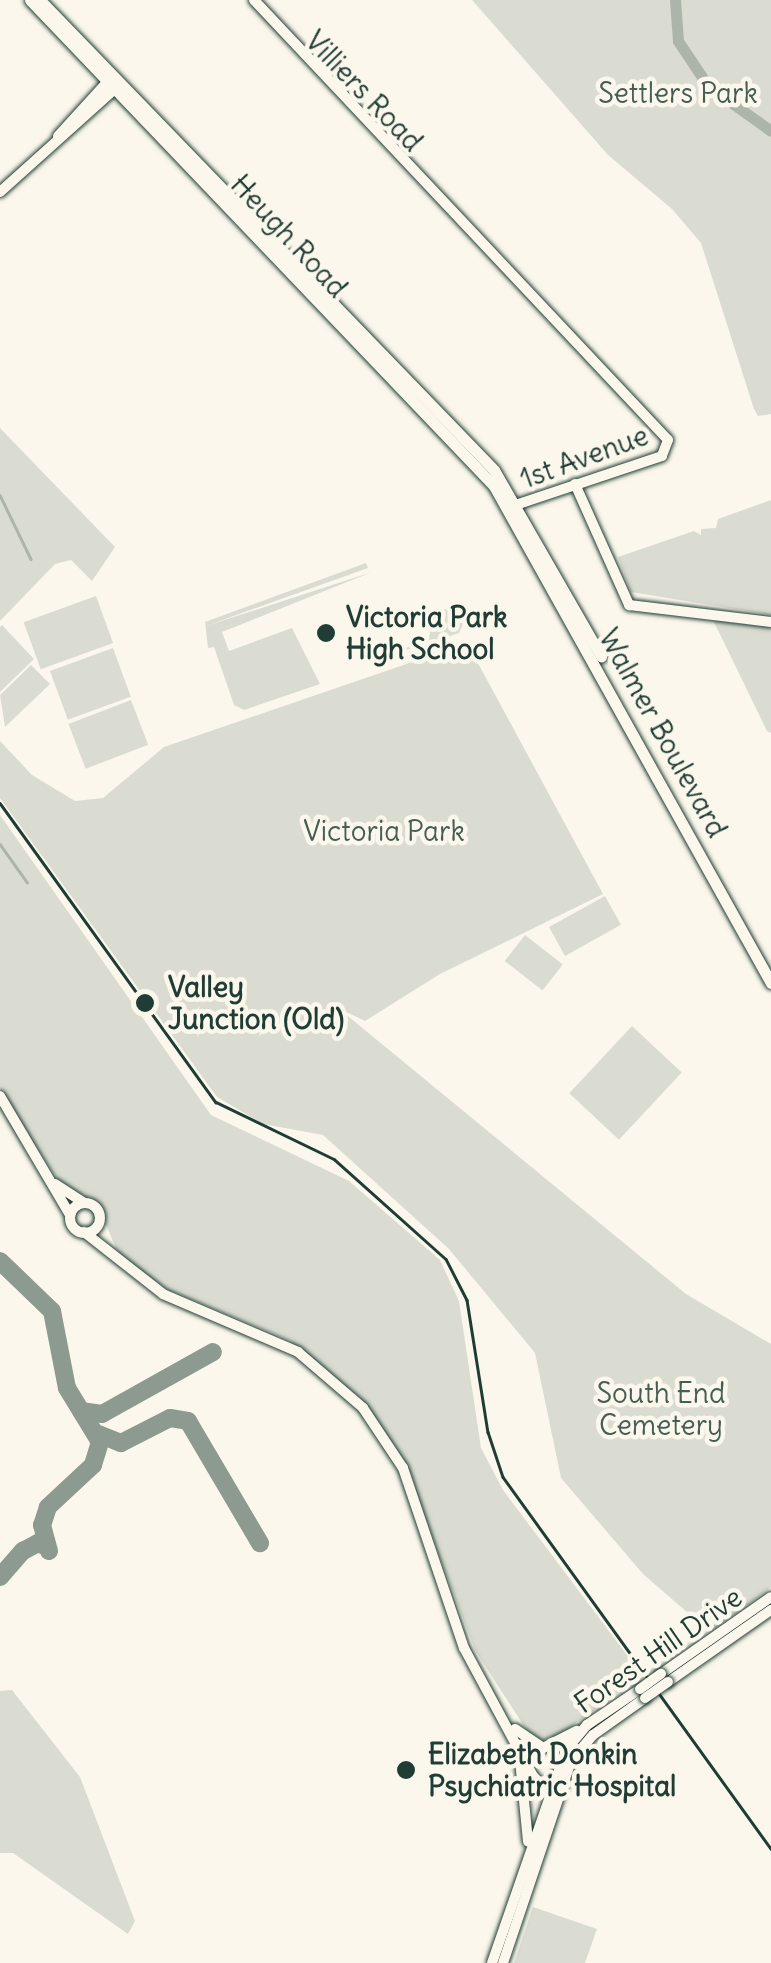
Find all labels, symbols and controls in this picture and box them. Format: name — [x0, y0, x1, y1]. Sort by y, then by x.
street label: Villiers Road — [298, 24, 430, 158]
park label: Settlers Park — [598, 76, 758, 110]
street label: Heugh Road — [224, 168, 354, 304]
street label: 1st Avenue — [515, 418, 653, 496]
place label: Victoria Park High School — [346, 600, 507, 666]
marker: Victoria Park High School — [315, 622, 337, 644]
street label: Walmer Boulevard — [592, 623, 734, 843]
park label: Victoria Park — [303, 814, 465, 848]
place label: Valley Junction (Old) — [168, 970, 344, 1036]
marker: Valley Junction (Old) — [132, 990, 158, 1016]
park label: South End Cemetery — [597, 1376, 725, 1442]
street label: Forest Hill Drive — [568, 1580, 748, 1720]
place label: Elizabeth Donkin Psychiatric Hospital — [428, 1737, 676, 1803]
marker: Elizabeth Donkin Psychiatric Hospital — [393, 1757, 419, 1783]

